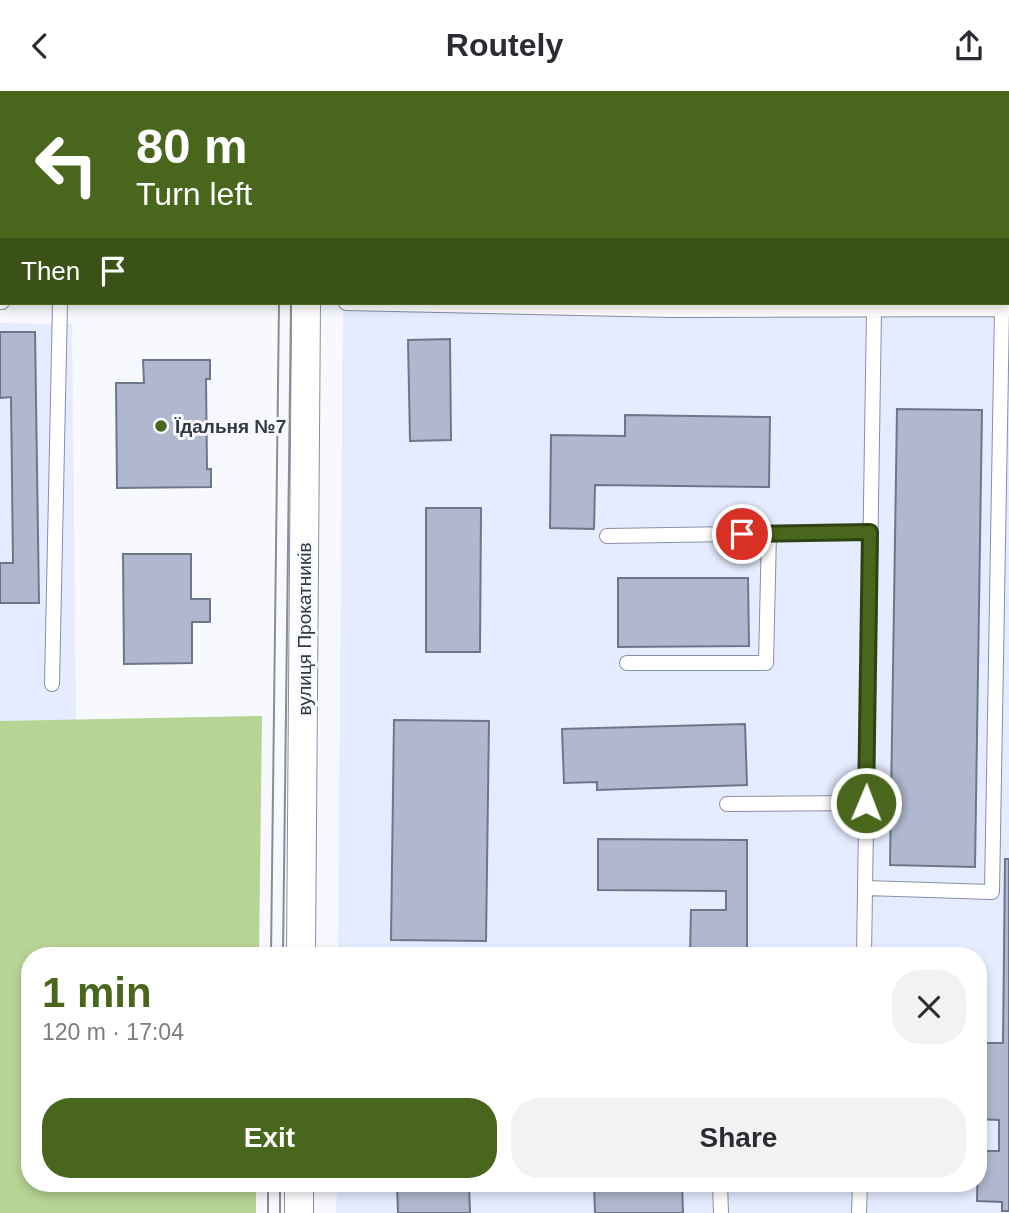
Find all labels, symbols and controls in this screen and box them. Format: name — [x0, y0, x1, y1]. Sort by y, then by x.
icon: back — [21, 27, 59, 65]
text: Routely — [446, 27, 563, 63]
icon: share — [950, 27, 988, 65]
icon: left — [21, 119, 112, 210]
text: 80 m — [136, 119, 248, 173]
text: Turn left — [136, 176, 252, 212]
icon: arrive — [94, 252, 132, 290]
text: Then — [21, 256, 80, 286]
place label: Їдальня №7 — [174, 416, 286, 437]
marker: Їдальня №7 — [153, 418, 169, 434]
pin — [712, 504, 772, 564]
icon: arrive — [723, 515, 761, 553]
street label: вулиця Прокатників — [294, 542, 315, 716]
position arrow — [829, 766, 903, 840]
text: 1 min — [42, 969, 152, 1016]
button: close — [892, 970, 966, 1044]
text: 120 m · 17:04 — [42, 1019, 184, 1045]
button: Exit — [42, 1098, 497, 1178]
button: Share — [511, 1098, 966, 1178]

